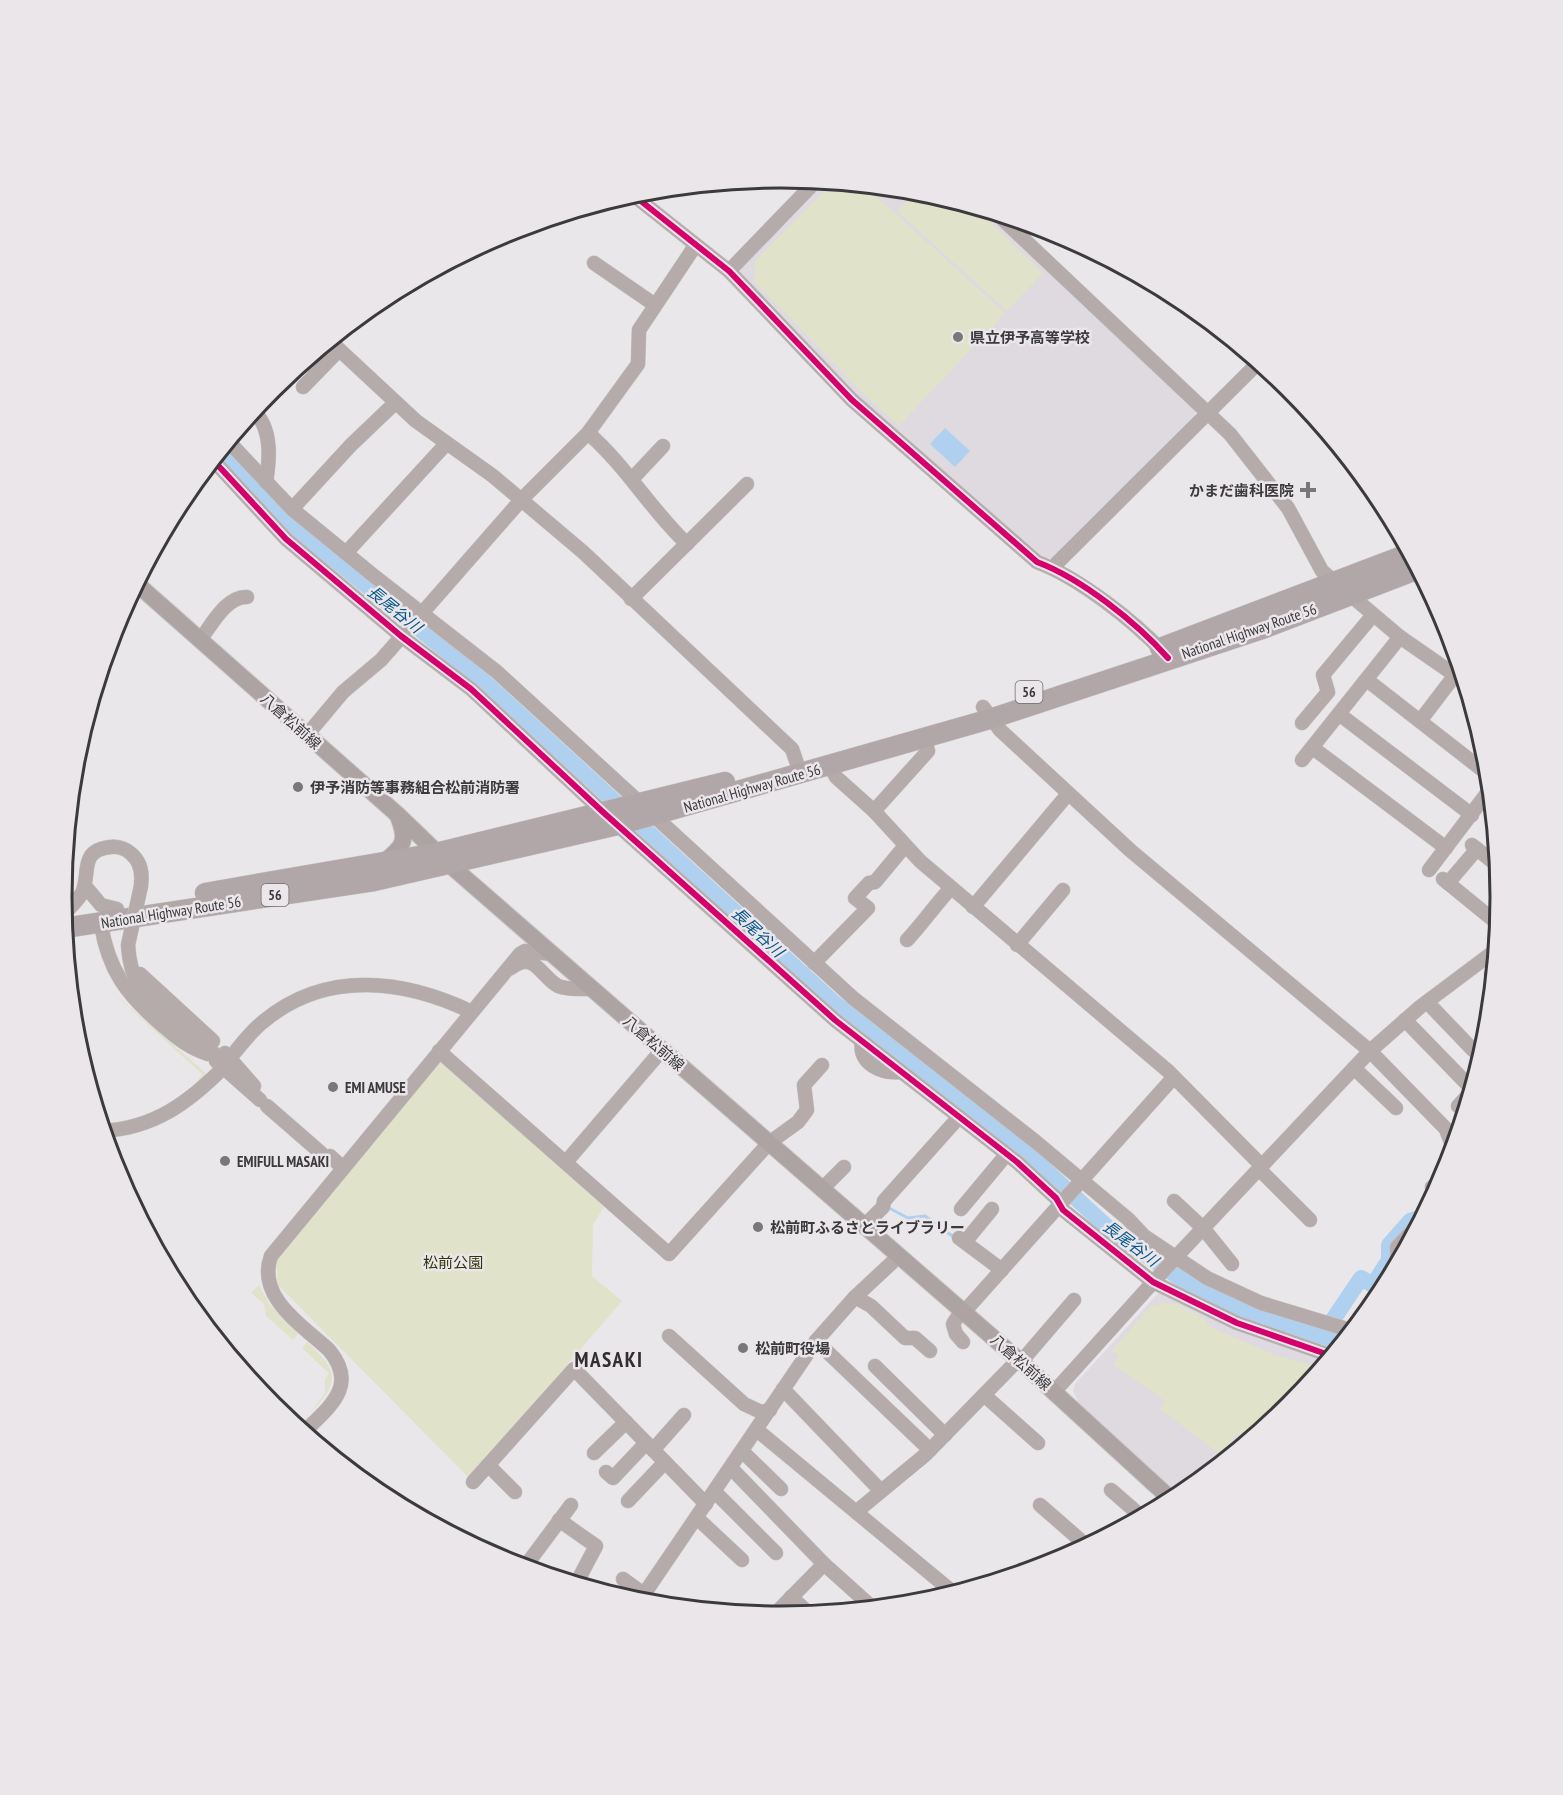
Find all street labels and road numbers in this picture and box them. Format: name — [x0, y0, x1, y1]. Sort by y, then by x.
street label: National Highway Route 56 — [1179, 599, 1319, 663]
road number: 56 — [1016, 681, 1042, 703]
street label: 八倉松前線 — [257, 689, 325, 753]
street label: National Highway Route 56 — [681, 759, 823, 817]
road number: 56 — [262, 884, 288, 906]
street label: National Highway Route 56 — [100, 892, 243, 932]
street label: 八倉松前線 — [619, 1011, 689, 1075]
street label: 八倉松前線 — [987, 1330, 1055, 1394]

